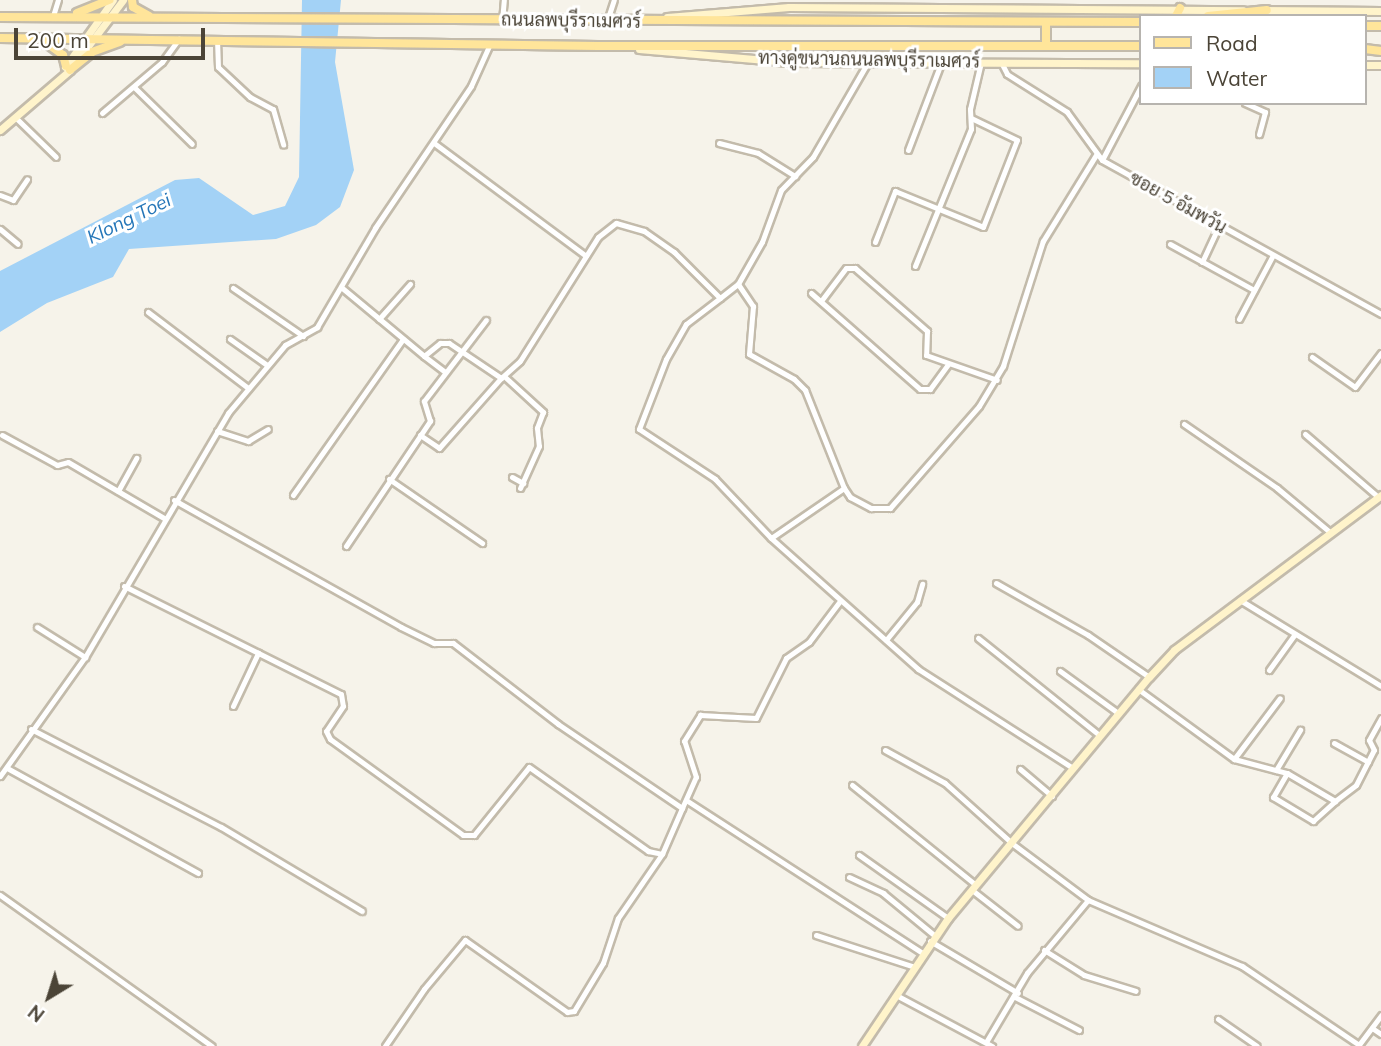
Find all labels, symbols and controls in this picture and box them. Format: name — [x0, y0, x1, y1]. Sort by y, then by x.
street label: ถนนลพบุรีราเมศวร์ — [501, 9, 641, 33]
scale bar — [18, 14, 208, 58]
legend — [1140, 14, 1367, 105]
text: 200 m — [27, 27, 89, 53]
text: Road — [1206, 30, 1257, 56]
street label: ทางคู่ขนานถนนลพบุรีราเมศวร์ — [758, 47, 980, 73]
text: Water — [1206, 65, 1267, 91]
street label: ซอย 5 อัมพวัน — [1126, 168, 1230, 238]
water label: Klong Toei — [83, 189, 175, 249]
north arrow — [14, 962, 84, 1032]
text: N — [23, 1000, 49, 1027]

